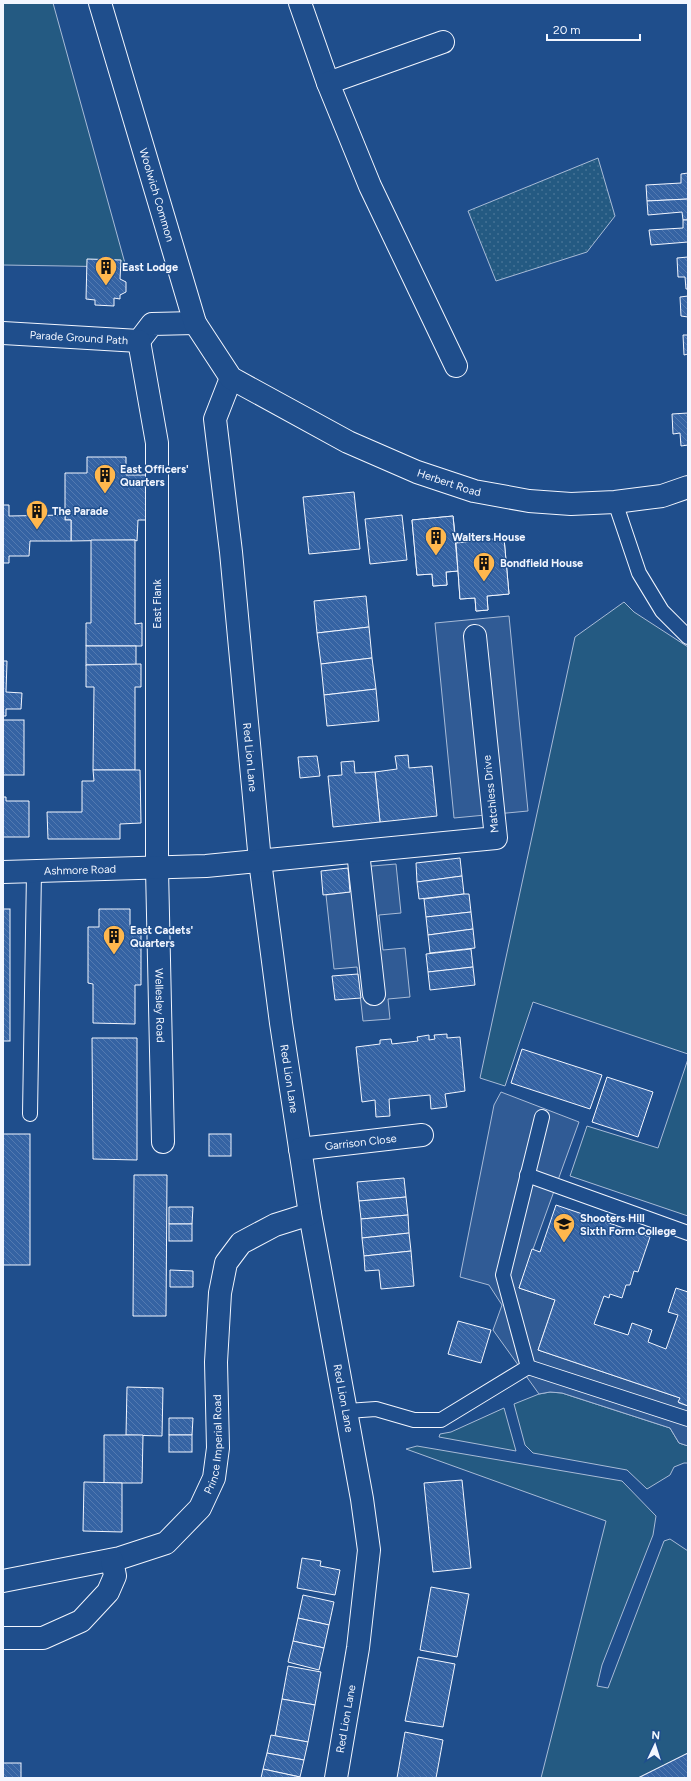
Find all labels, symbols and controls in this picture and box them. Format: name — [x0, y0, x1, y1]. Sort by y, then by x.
scale bar — [547, 16, 640, 42]
text: 20 m — [553, 23, 581, 37]
street label: Woolwich Common — [137, 146, 177, 243]
building icon: East Lodge — [93, 254, 119, 287]
place label: East Lodge — [122, 261, 178, 274]
street label: Parade Ground Path — [29, 328, 128, 347]
building icon: East Officers' Quarters — [92, 462, 118, 495]
place label: East Officers' Quarters — [120, 463, 189, 489]
street label: Herbert Road — [416, 466, 482, 499]
building icon: The Parade — [24, 498, 50, 531]
place label: The Parade — [52, 505, 108, 518]
building icon: Walters House — [423, 524, 449, 557]
place label: Walters House — [452, 531, 525, 544]
building icon: Bondfield House — [471, 550, 497, 583]
place label: Bondfield House — [500, 557, 583, 570]
street label: East Flank — [151, 579, 164, 629]
street label: Red Lion Lane — [241, 722, 260, 792]
street label: Matchless Drive — [480, 755, 502, 833]
street label: Ashmore Road — [44, 862, 116, 877]
building icon: East Cadets' Quarters — [101, 923, 127, 956]
place label: East Cadets' Quarters — [130, 924, 194, 950]
street label: Wellesley Road — [153, 968, 167, 1043]
street label: Red Lion Lane — [278, 1044, 301, 1114]
street label: Garrison Close — [324, 1131, 397, 1153]
school or university icon: Shooters Hill Sixth Form College — [551, 1211, 577, 1244]
place label: Shooters Hill Sixth Form College — [580, 1212, 676, 1238]
street label: Red Lion Lane — [331, 1363, 356, 1433]
street label: Prince Imperial Road — [201, 1394, 225, 1496]
street label: Red Lion Lane — [334, 1684, 358, 1754]
north arrow — [635, 1725, 675, 1765]
text: N — [651, 1729, 660, 1742]

